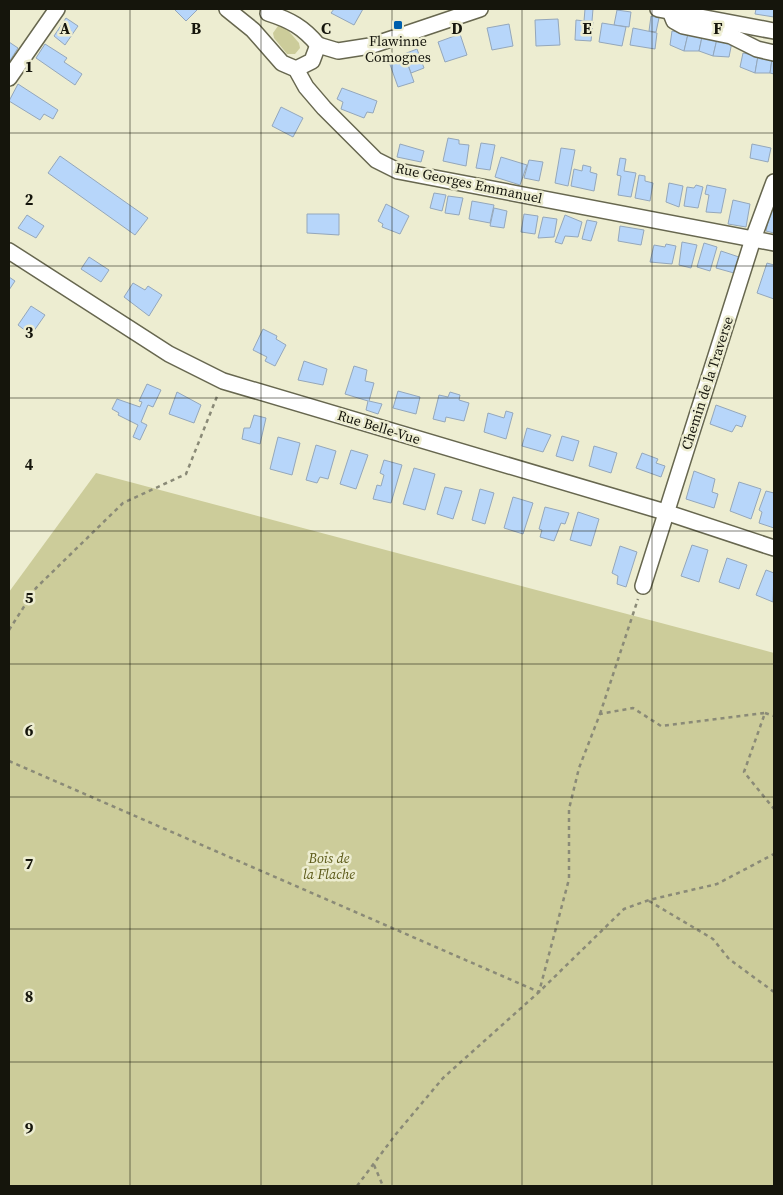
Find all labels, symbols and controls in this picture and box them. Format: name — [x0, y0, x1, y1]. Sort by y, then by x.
text: A — [60, 17, 71, 39]
text: B — [191, 17, 202, 39]
text: C — [321, 17, 331, 39]
text: D — [451, 17, 463, 39]
text: E — [582, 17, 592, 39]
text: F — [713, 17, 723, 39]
marker: Flawinne Comognes — [392, 19, 404, 31]
place label: Flawinne Comognes — [365, 31, 431, 67]
text: 1 — [25, 55, 33, 77]
street label: Rue Georges Emmanuel — [394, 158, 544, 208]
text: 2 — [25, 188, 34, 210]
street label: Chemin de la Traverse — [676, 314, 738, 452]
text: 3 — [25, 321, 34, 343]
street label: Rue Belle-Vue — [335, 405, 423, 449]
text: 4 — [25, 453, 34, 475]
text: 5 — [25, 586, 34, 608]
text: 6 — [25, 719, 34, 741]
park label: Bois de la Flache — [303, 848, 355, 884]
text: 7 — [25, 852, 34, 874]
text: 8 — [25, 985, 33, 1007]
text: 9 — [25, 1117, 34, 1139]

